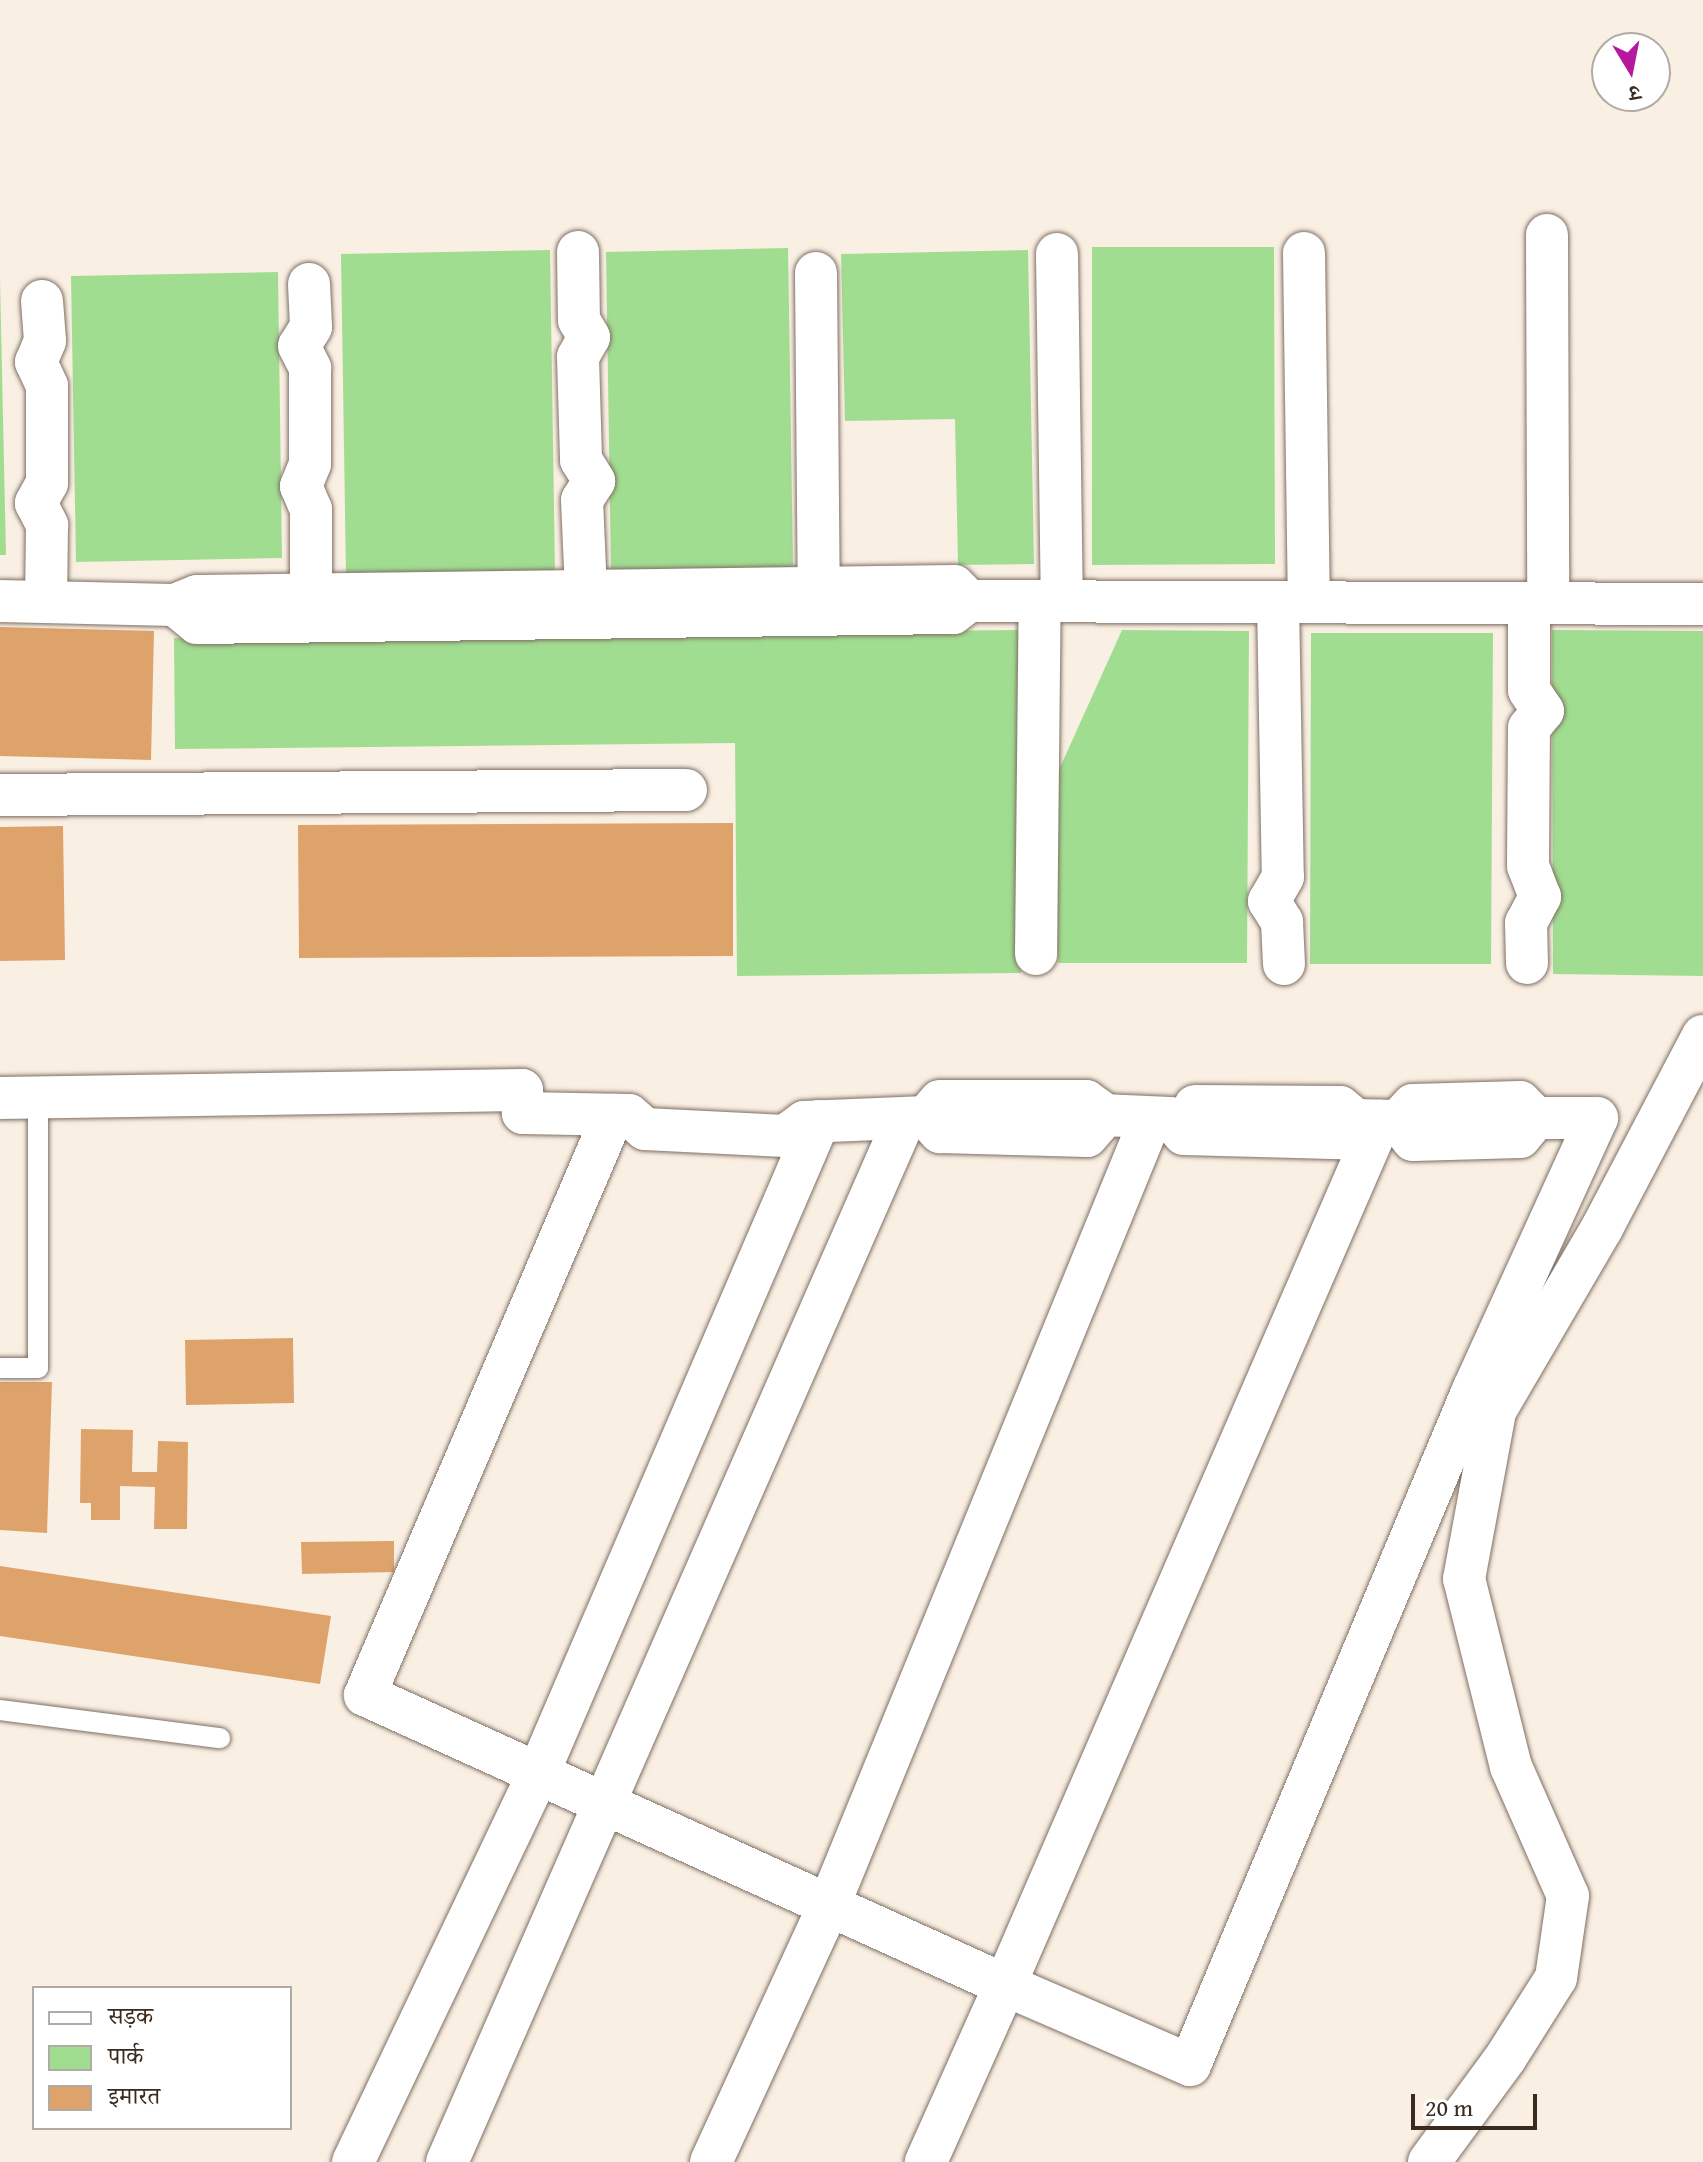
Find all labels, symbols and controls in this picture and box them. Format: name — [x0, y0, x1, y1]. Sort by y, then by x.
north arrow — [1591, 32, 1671, 112]
text: उ — [1627, 77, 1643, 110]
legend — [32, 1986, 292, 2130]
text: सड़क — [108, 1998, 153, 2033]
text: पार्क — [108, 2038, 143, 2073]
text: इमारत — [108, 2078, 160, 2113]
scale bar — [1415, 2078, 1541, 2128]
text: 20 m — [1425, 2090, 1473, 2125]

